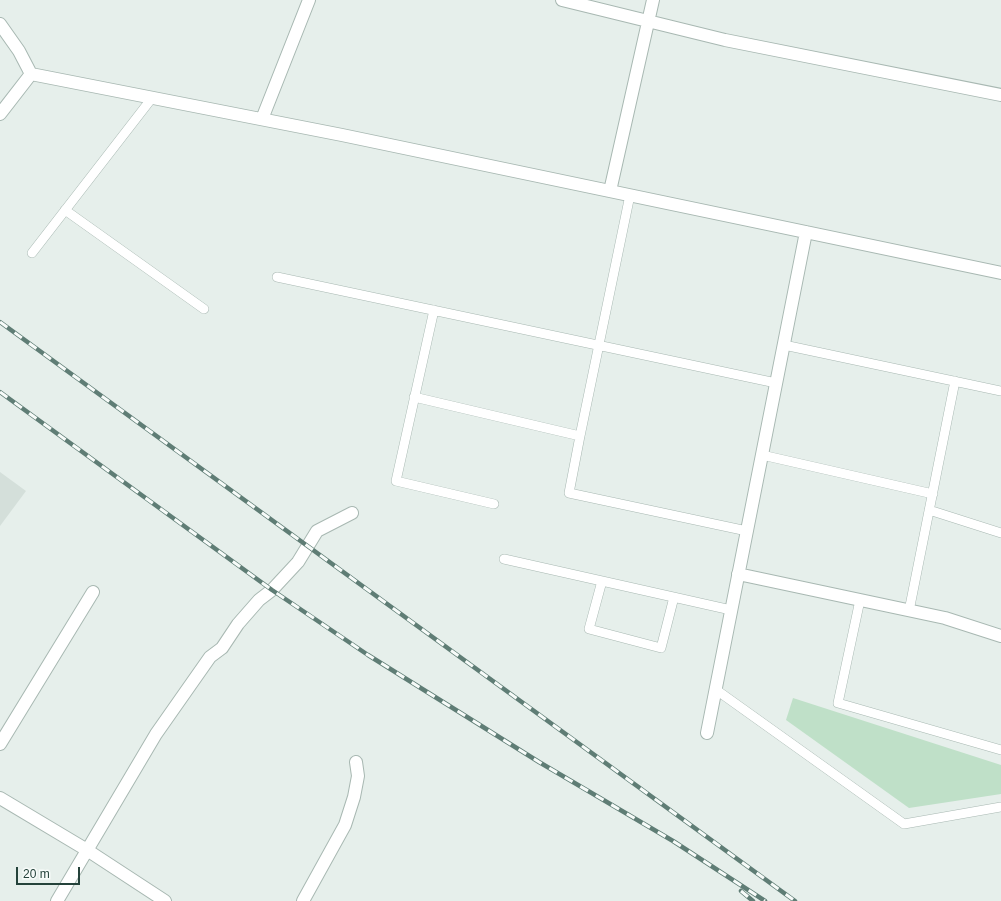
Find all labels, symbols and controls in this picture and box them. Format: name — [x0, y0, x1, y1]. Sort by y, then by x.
scale bar — [18, 859, 82, 885]
text: 20 m — [23, 867, 50, 881]

